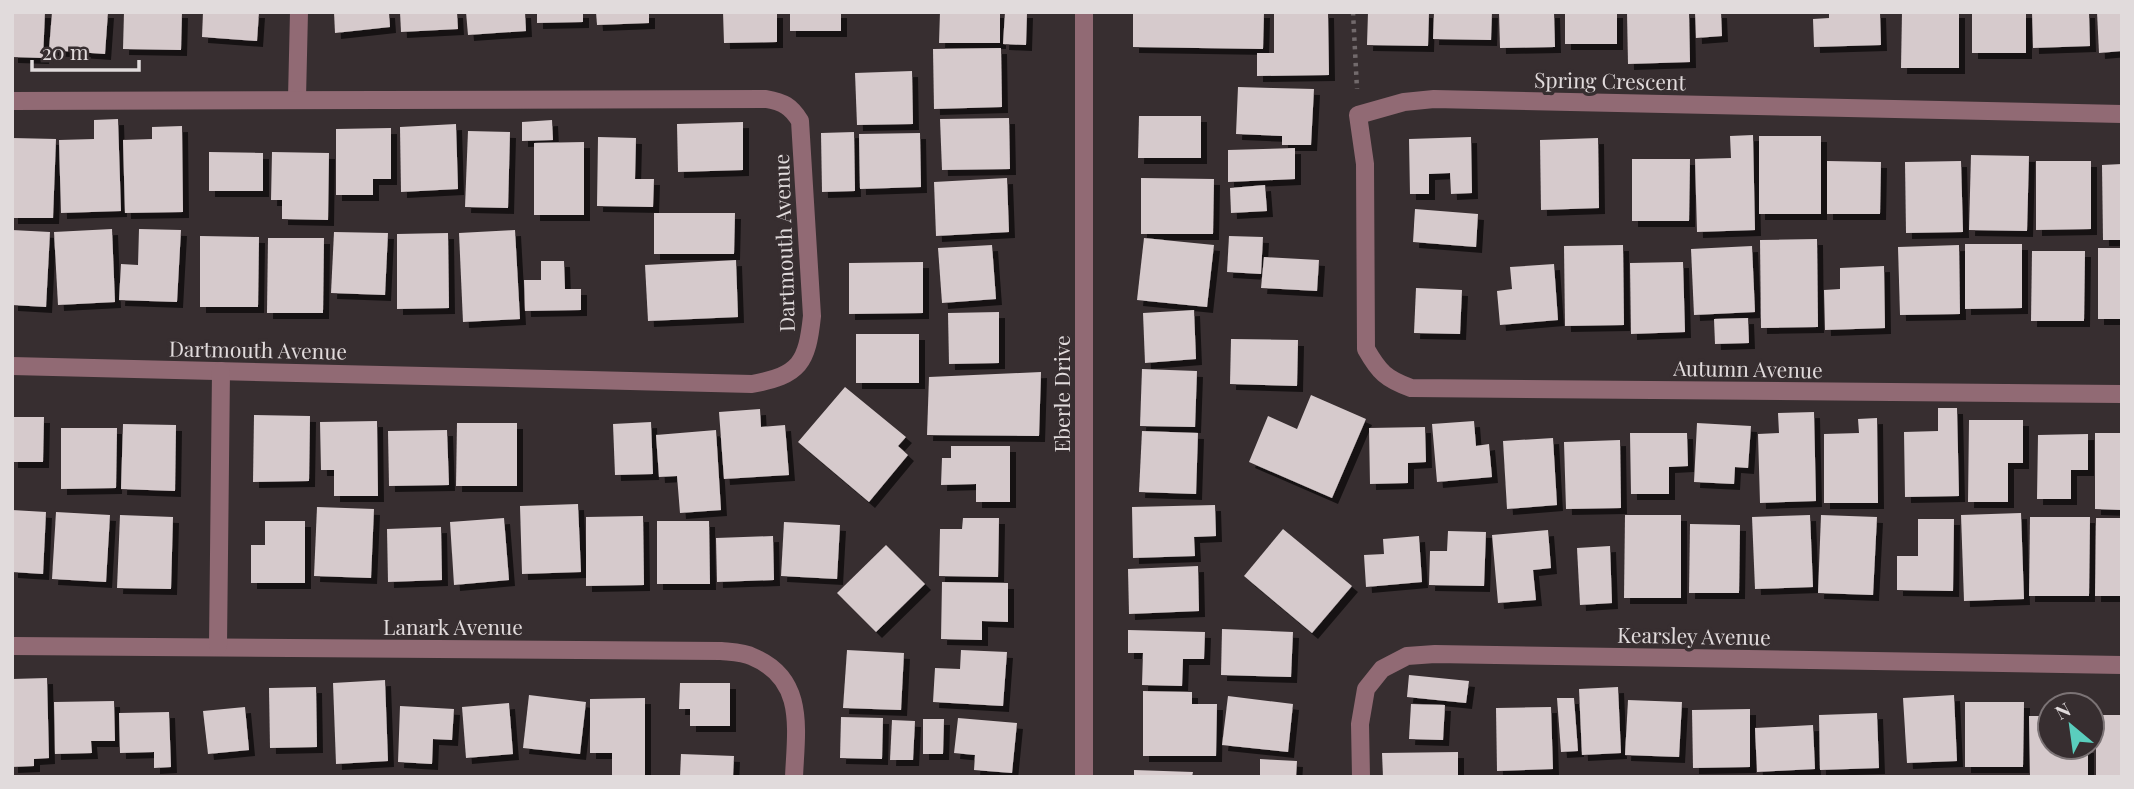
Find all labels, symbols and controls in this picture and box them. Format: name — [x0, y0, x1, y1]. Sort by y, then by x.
scale bar — [32, 28, 138, 72]
text: 20 m — [42, 37, 89, 65]
street label: Spring Crescent — [1534, 65, 1687, 95]
street label: Dartmouth Avenue — [766, 153, 800, 333]
street label: Dartmouth Avenue — [169, 333, 347, 365]
street label: Eberle Drive — [1047, 335, 1075, 453]
street label: Autumn Avenue — [1672, 353, 1823, 383]
street label: Lanark Avenue — [383, 612, 523, 640]
street label: Kearsley Avenue — [1617, 620, 1771, 650]
north arrow — [2036, 691, 2106, 761]
text: N — [2050, 695, 2075, 725]

